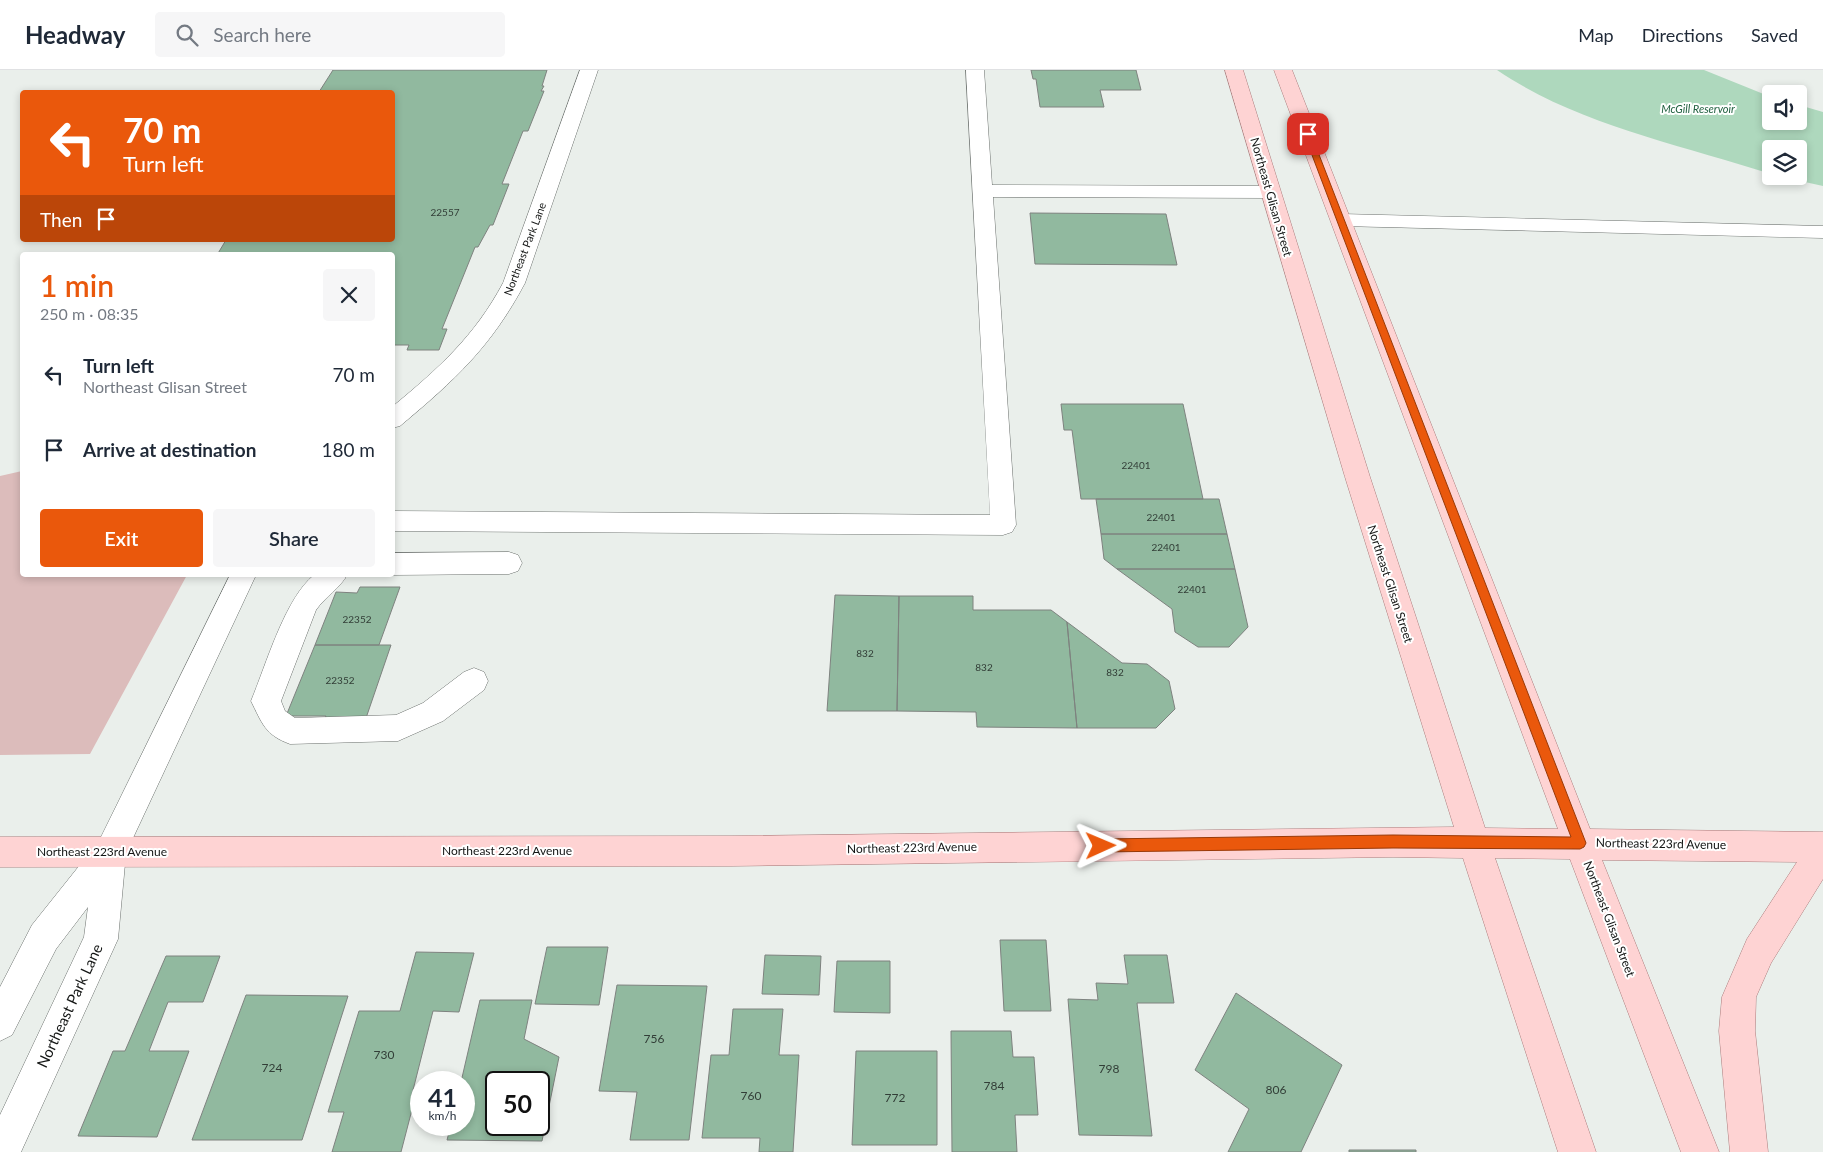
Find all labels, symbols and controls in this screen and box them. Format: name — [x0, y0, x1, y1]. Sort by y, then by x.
search box — [155, 12, 505, 57]
text: Headway — [25, 20, 125, 49]
icon: search — [173, 21, 201, 49]
text: Search here — [213, 23, 311, 46]
text: Map — [1578, 24, 1614, 46]
text: Directions — [1642, 24, 1723, 46]
text: Saved — [1751, 24, 1798, 46]
map controls — [1762, 85, 1807, 185]
button: sound — [1762, 85, 1807, 130]
water label: McGill Reservoir — [1661, 102, 1735, 115]
text: 70 m — [123, 108, 201, 150]
icon: left — [40, 110, 105, 175]
pin — [1287, 113, 1329, 155]
icon: arrive — [1294, 120, 1322, 148]
street label: Northeast Glisan Street — [1247, 136, 1296, 259]
button: layers — [1762, 140, 1807, 185]
text: Turn left — [123, 150, 204, 177]
street label: Northeast Park Lane — [501, 200, 548, 297]
icon: arrive — [92, 205, 120, 233]
house number: 22557 — [430, 206, 460, 218]
text: Then — [40, 208, 82, 231]
text: 1 min — [40, 267, 114, 303]
button: close — [323, 269, 375, 321]
text: 250 m · 08:35 — [40, 304, 139, 323]
text: Turn left — [83, 354, 154, 377]
icon: left — [40, 361, 68, 389]
text: 70 m — [332, 363, 375, 386]
text: Northeast Glisan Street — [83, 377, 247, 396]
icon: arrive — [40, 436, 68, 464]
text: Arrive at destination — [83, 438, 256, 461]
text: 180 m — [321, 438, 375, 461]
house number: 22401 — [1121, 459, 1151, 471]
button: Exit — [40, 509, 203, 567]
button: Share — [213, 509, 375, 567]
house number: 22401 — [1146, 511, 1176, 523]
street label: Northeast Glisan Street — [1364, 523, 1417, 645]
house number: 22401 — [1151, 541, 1181, 553]
house number: 22401 — [1177, 583, 1207, 595]
house number: 22352 — [342, 613, 372, 625]
house number: 832 — [856, 647, 874, 659]
house number: 832 — [975, 661, 993, 673]
house number: 832 — [1106, 666, 1124, 678]
house number: 22352 — [325, 674, 355, 686]
position arrow — [1074, 819, 1126, 871]
street label: Northeast 223rd Avenue — [1596, 835, 1726, 852]
street label: Northeast 223rd Avenue — [847, 839, 977, 856]
street label: Northeast 223rd Avenue — [442, 843, 572, 858]
street label: Northeast 223rd Avenue — [37, 844, 167, 859]
street label: Northeast Glisan Street — [1580, 859, 1639, 980]
street label: Northeast Park Lane — [32, 941, 106, 1070]
house number: 756 — [644, 1031, 664, 1046]
house number: 730 — [374, 1047, 394, 1062]
house number: 724 — [262, 1060, 282, 1075]
house number: 798 — [1099, 1061, 1119, 1076]
speed limit sign: 50 — [485, 1071, 550, 1136]
house number: 784 — [984, 1078, 1004, 1093]
text: 41 — [428, 1082, 457, 1112]
house number: 806 — [1266, 1082, 1286, 1097]
house number: 760 — [741, 1088, 761, 1103]
house number: 772 — [885, 1090, 905, 1105]
text: km/h — [428, 1108, 457, 1123]

